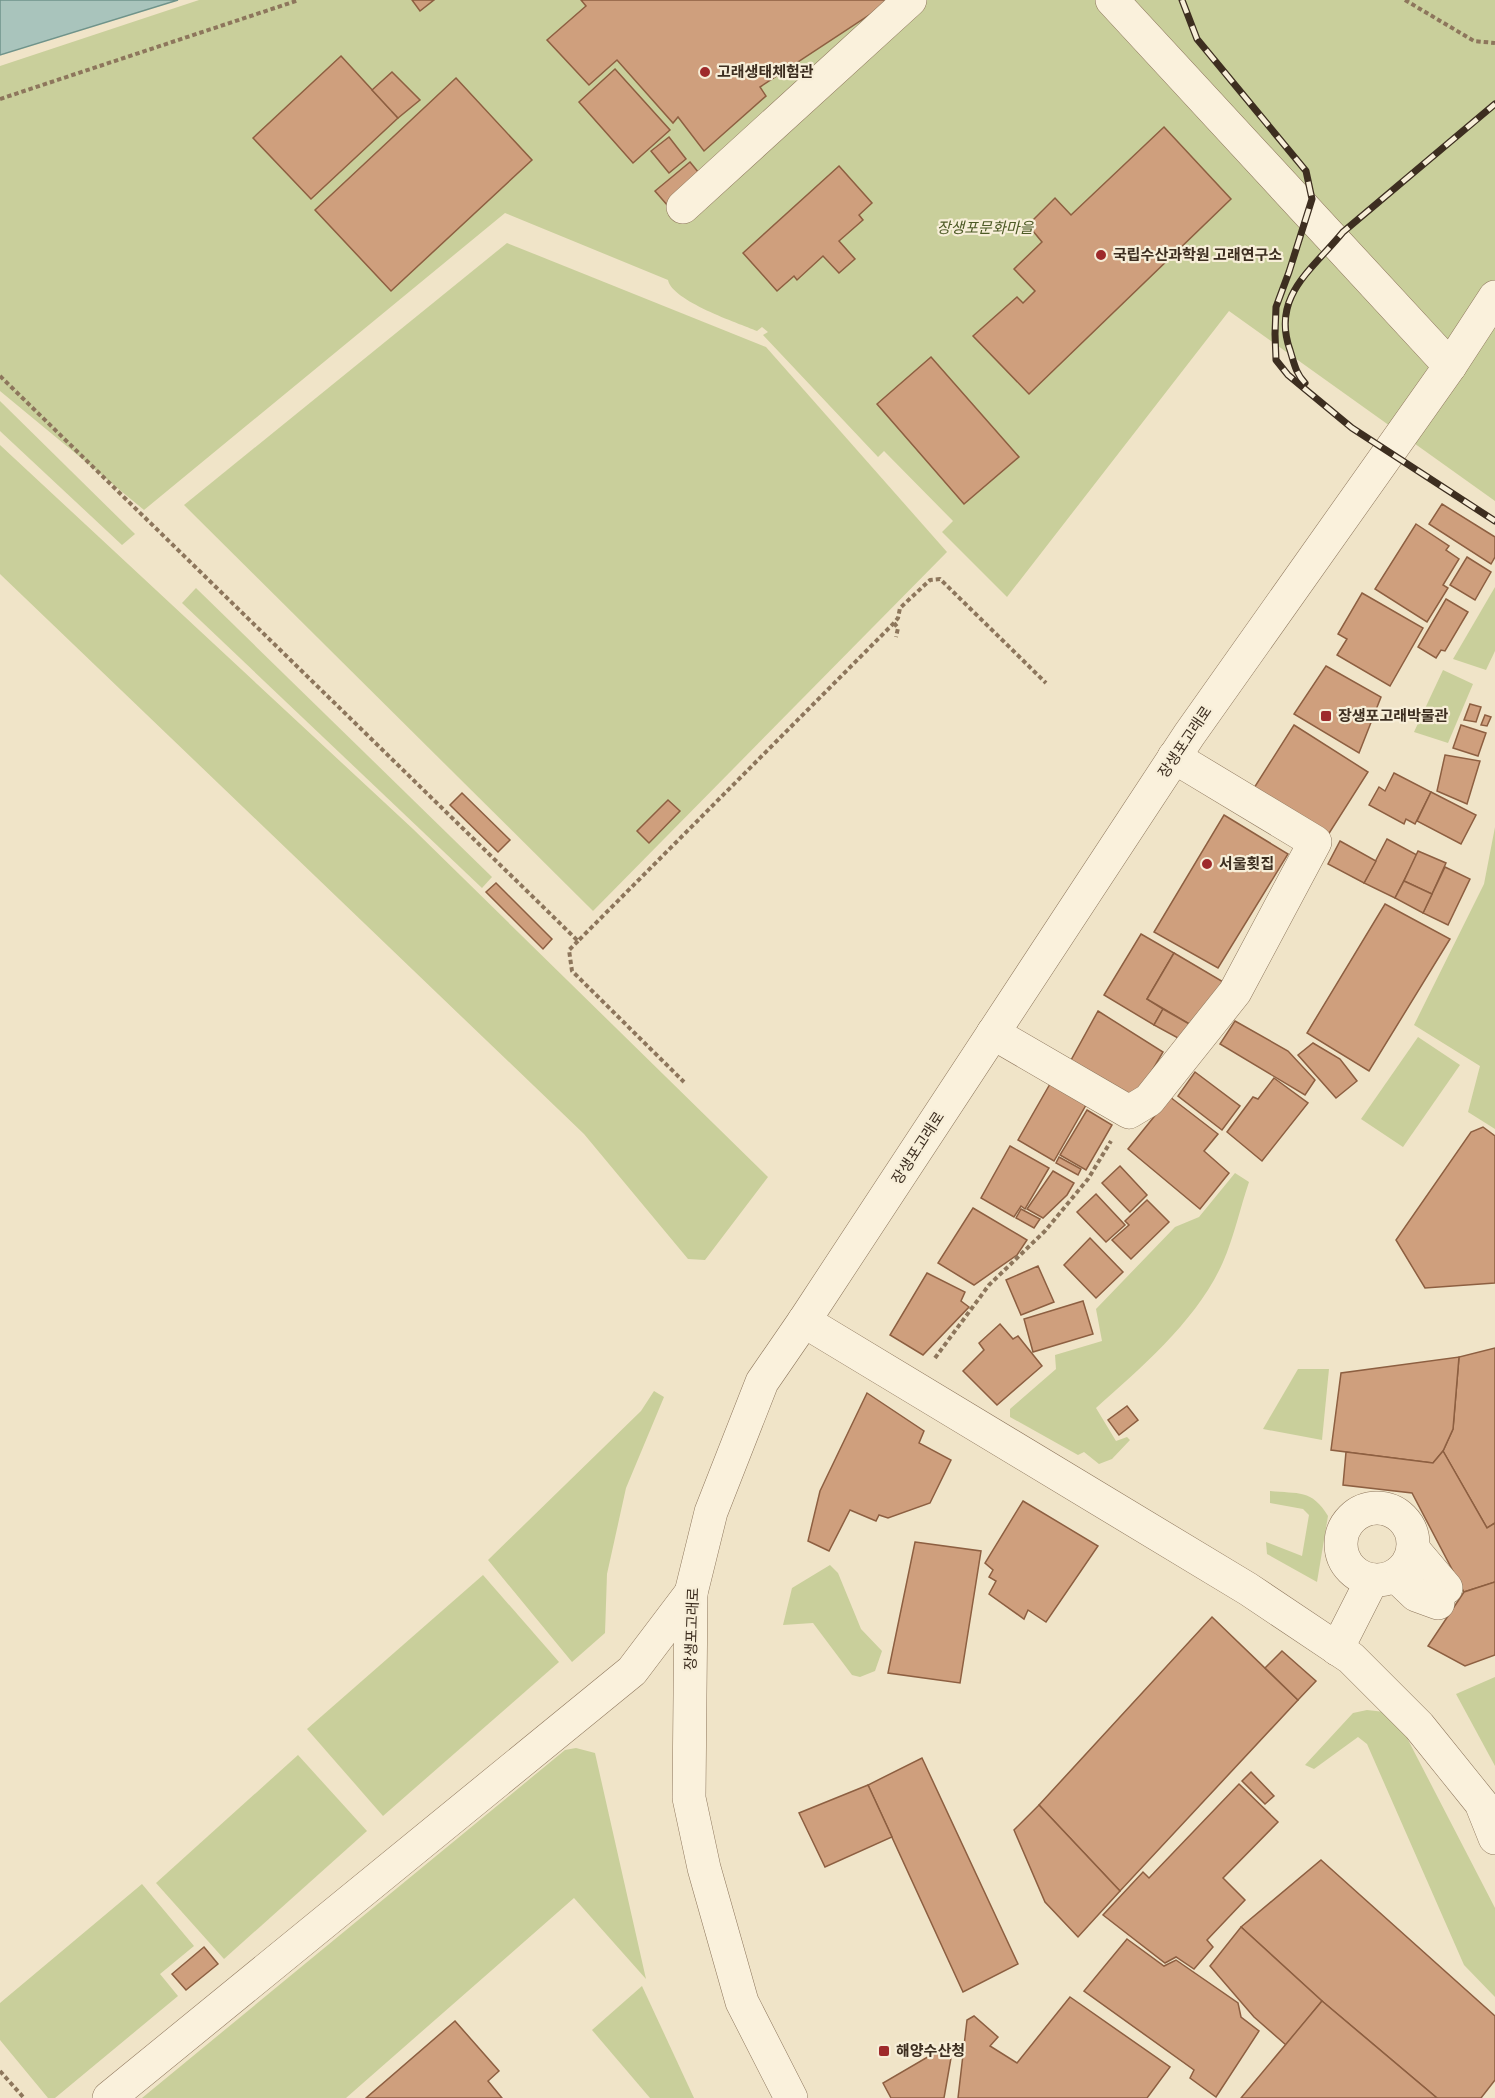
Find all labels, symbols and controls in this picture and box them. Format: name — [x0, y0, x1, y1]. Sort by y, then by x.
place label: 고래생태체험관 — [717, 62, 814, 81]
marker: 고래생태체험관 — [698, 65, 712, 79]
park label: 장생포문화마을 — [937, 218, 1034, 237]
place label: 국립수산과학원 고래연구소 — [1113, 245, 1282, 264]
marker: 국립수산과학원 고래연구소 — [1094, 248, 1108, 262]
street label: 장생포고래로 — [1154, 702, 1216, 781]
place label: 장생포고래박물관 — [1338, 706, 1449, 725]
marker: 장생포고래박물관 — [1319, 709, 1333, 723]
place label: 서울횟집 — [1219, 854, 1274, 873]
marker: 서울횟집 — [1200, 857, 1214, 871]
street label: 장생포고래로 — [887, 1108, 948, 1188]
street label: 장생포고래로 — [681, 1587, 702, 1671]
place label: 해양수산청 — [896, 2041, 965, 2060]
marker: 해양수산청 — [877, 2044, 891, 2058]

